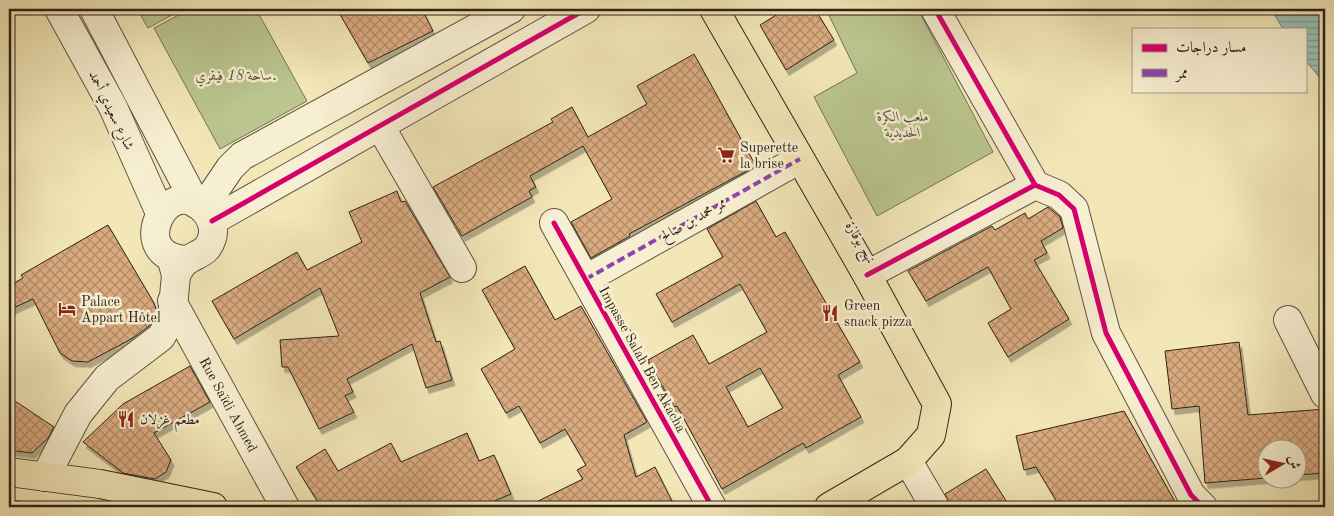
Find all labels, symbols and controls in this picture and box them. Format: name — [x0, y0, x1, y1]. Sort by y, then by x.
legend — [1132, 28, 1306, 92]
text: مسار دراجات — [1176, 41, 1246, 56]
street label: شارع سعيدي أحمد — [82, 67, 140, 154]
text: ممر — [1174, 67, 1188, 83]
park label: ساحة 18 فيفري. — [195, 69, 277, 87]
park label: ملعب الكرة الحديدية — [876, 110, 929, 141]
place label: Superette la brise — [740, 141, 798, 171]
supermarket icon: Superette la brise — [716, 145, 736, 165]
street label: ممر محمد بن صالح — [658, 196, 731, 248]
street label: نهج بوقارة — [838, 219, 878, 268]
street label: Impasse Salah Ben Akacha — [596, 284, 688, 435]
place label: Palace Appart Hôtel — [81, 295, 161, 325]
hotel icon: Palace Appart Hôtel — [57, 299, 77, 319]
place label: Green snack pizza — [844, 299, 912, 329]
restaurant icon: Green snack pizza — [820, 303, 840, 323]
street label: Rue Saïdi Ahmed — [196, 355, 259, 455]
restaurant icon: مطعم غزلان — [116, 409, 136, 429]
place label: مطعم غزلان — [140, 413, 200, 433]
north arrow — [1256, 438, 1306, 488]
text: ش — [1286, 454, 1302, 470]

